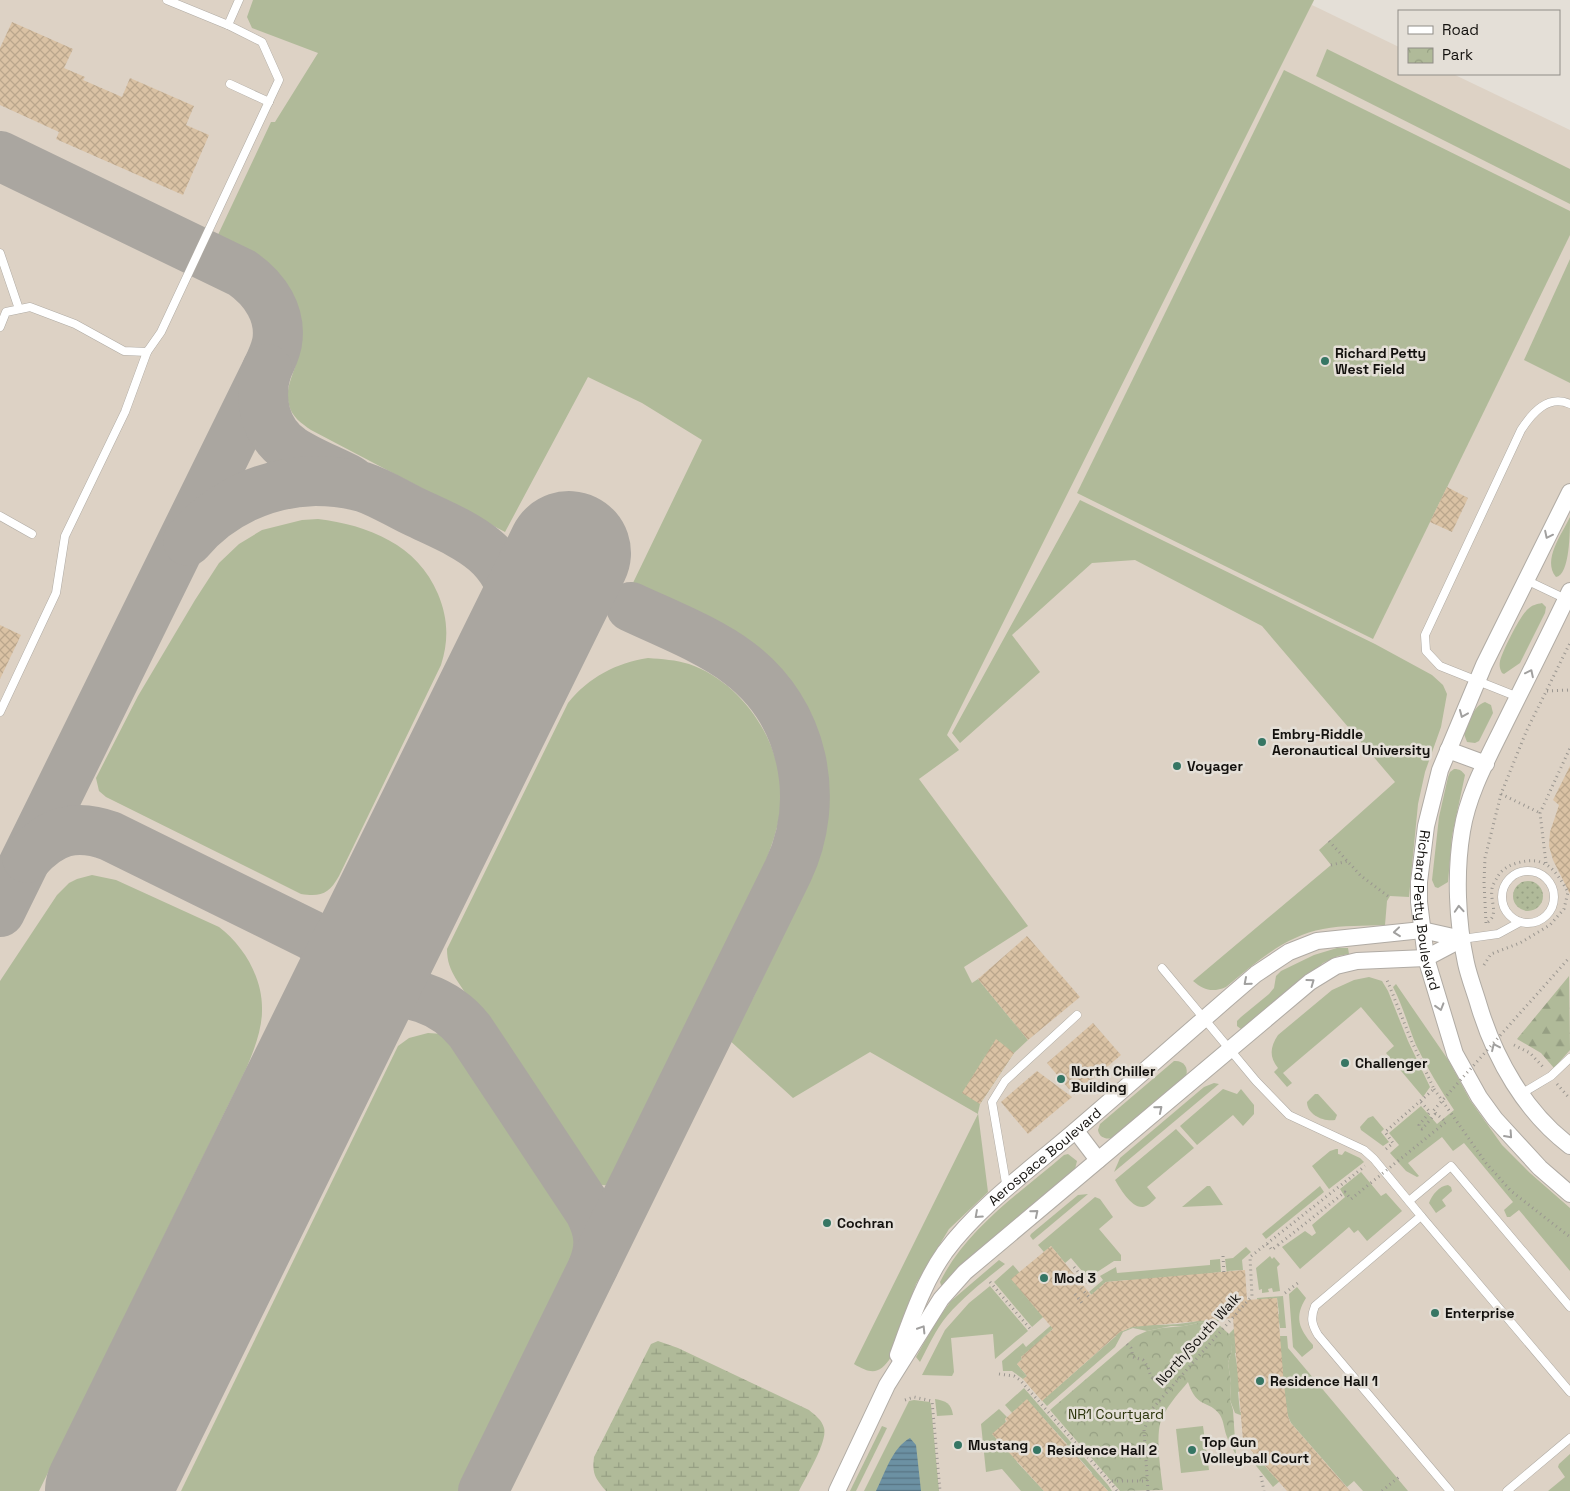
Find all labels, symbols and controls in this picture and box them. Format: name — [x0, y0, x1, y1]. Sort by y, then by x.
legend — [1398, 10, 1560, 75]
text: Road — [1442, 20, 1479, 39]
text: Park — [1442, 45, 1473, 64]
place label: Richard Petty West Field — [1335, 344, 1426, 378]
marker: Richard Petty West Field — [1319, 355, 1331, 367]
one-way arrow — [1544, 530, 1554, 539]
one-way arrow — [1524, 669, 1534, 678]
one-way arrow — [1459, 709, 1470, 718]
place label: Embry-Riddle Aeronautical University — [1272, 725, 1430, 759]
marker: Embry-Riddle Aeronautical University — [1256, 736, 1268, 748]
place label: Voyager — [1187, 757, 1243, 775]
marker: Voyager — [1171, 760, 1183, 772]
street label: Richard Petty Boulevard — [1410, 829, 1444, 993]
one-way arrow — [1454, 904, 1465, 912]
one-way arrow — [1392, 926, 1400, 937]
one-way arrow — [1243, 977, 1252, 986]
one-way arrow — [1305, 980, 1314, 988]
one-way arrow — [1435, 1002, 1445, 1010]
one-way arrow — [1492, 1044, 1502, 1053]
place label: Challenger — [1355, 1054, 1428, 1072]
marker: Challenger — [1339, 1057, 1351, 1069]
place label: North Chiller Building — [1071, 1062, 1156, 1096]
marker: North Chiller Building — [1055, 1073, 1067, 1085]
street label: Aerospace Boulevard — [984, 1103, 1105, 1209]
one-way arrow — [1154, 1106, 1163, 1115]
one-way arrow — [1504, 1129, 1513, 1138]
one-way arrow — [975, 1209, 984, 1218]
one-way arrow — [1029, 1210, 1038, 1219]
place label: Cochran — [837, 1214, 894, 1232]
marker: Cochran — [821, 1217, 833, 1229]
place label: Mod 3 — [1054, 1269, 1096, 1287]
marker: Mod 3 — [1038, 1272, 1050, 1284]
street label: North/South Walk — [1152, 1288, 1245, 1389]
place label: Enterprise — [1445, 1304, 1515, 1322]
marker: Enterprise — [1429, 1307, 1441, 1319]
one-way arrow — [916, 1325, 926, 1334]
place label: Residence Hall 1 — [1270, 1372, 1378, 1390]
marker: Residence Hall 1 — [1254, 1375, 1266, 1387]
park label: NR1 Courtyard — [1068, 1405, 1164, 1423]
place label: Top Gun Volleyball Court — [1202, 1433, 1309, 1467]
place label: Mustang — [968, 1436, 1028, 1454]
marker: Mustang — [952, 1439, 964, 1451]
place label: Residence Hall 2 — [1047, 1441, 1157, 1459]
marker: Residence Hall 2 — [1031, 1444, 1043, 1456]
marker: Top Gun Volleyball Court — [1186, 1444, 1198, 1456]

